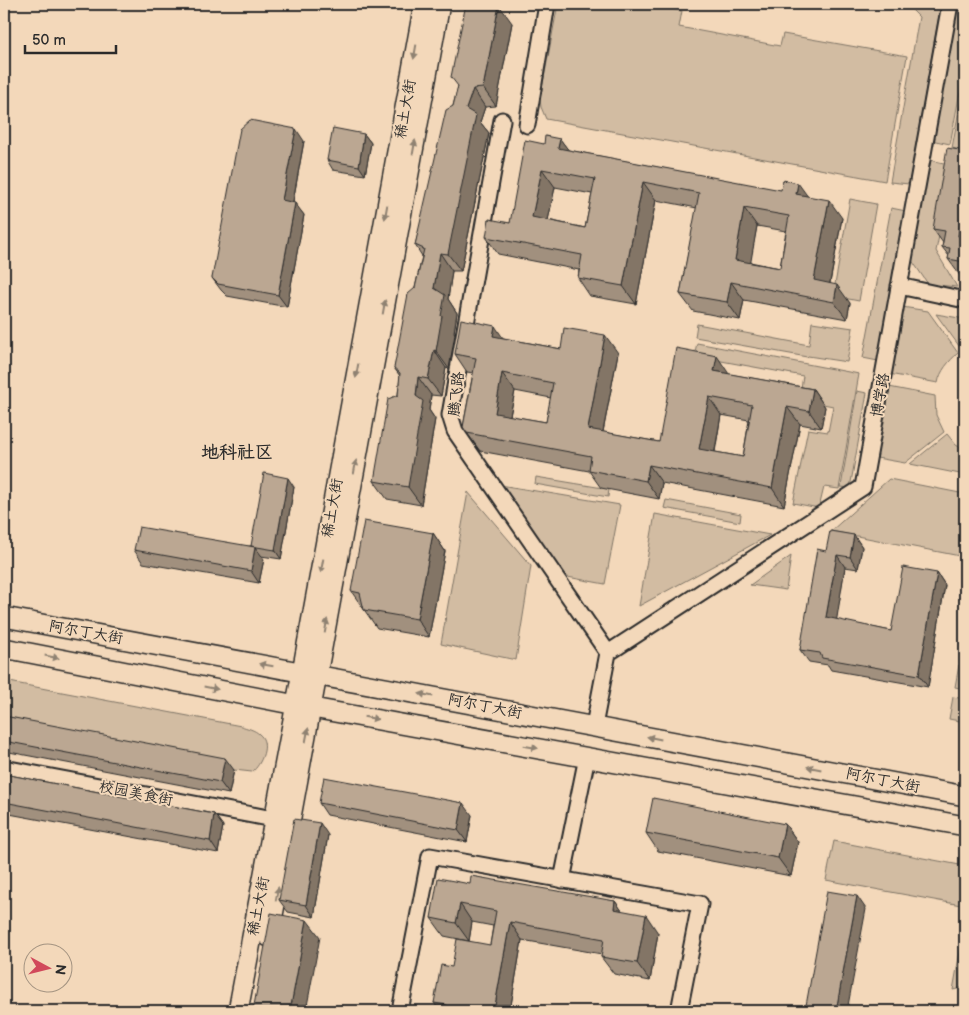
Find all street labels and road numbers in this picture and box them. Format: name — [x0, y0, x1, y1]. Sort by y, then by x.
street label: 稀土大街 — [391, 78, 420, 140]
street label: 腾飞路 — [445, 371, 468, 417]
street label: 博学路 — [867, 371, 894, 419]
street label: 稀土大街 — [318, 477, 347, 539]
street label: 阿尔丁大街 — [47, 617, 125, 648]
street label: 阿尔丁大街 — [446, 690, 524, 723]
street label: 阿尔丁大街 — [844, 764, 922, 797]
street label: 校园美食街 — [97, 777, 175, 810]
street label: 稀土大街 — [243, 875, 274, 937]

